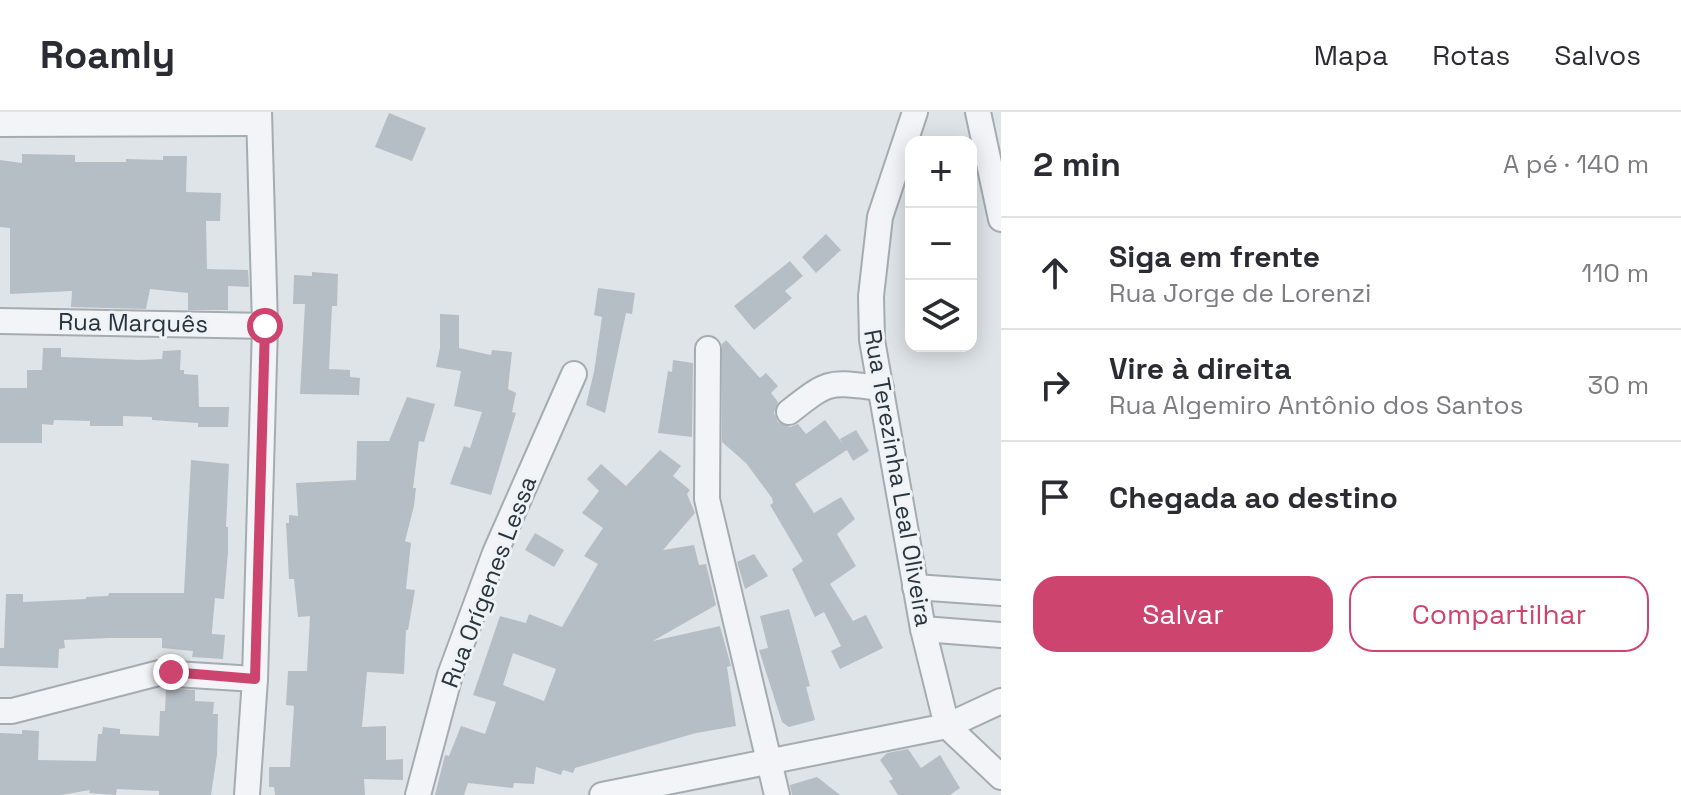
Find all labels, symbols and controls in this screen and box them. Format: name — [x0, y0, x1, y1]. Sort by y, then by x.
text: Roamly — [40, 31, 175, 79]
text: Mapa — [1314, 37, 1388, 73]
text: Rotas — [1432, 37, 1510, 73]
text: Salvos — [1554, 37, 1641, 73]
map controls — [905, 136, 977, 352]
button: + — [905, 136, 977, 208]
text: 2 min — [1033, 143, 1121, 186]
text: A pé · 140 m — [1503, 147, 1649, 181]
button: − — [905, 208, 977, 280]
text: Siga em frente — [1109, 237, 1320, 276]
icon: ahead — [1033, 251, 1077, 295]
text: 110 m — [1582, 256, 1649, 290]
text: Rua Jorge de Lorenzi — [1109, 276, 1371, 310]
button: layers — [905, 280, 977, 352]
street label: Rua Marquês — [58, 306, 208, 339]
route start — [247, 308, 283, 344]
street label: Rua Terezinha Leal Oliveira — [857, 327, 940, 629]
text: Vire à direita — [1109, 349, 1292, 388]
icon: right — [1033, 363, 1077, 407]
text: 30 m — [1588, 368, 1649, 402]
text: Rua Algemiro Antônio dos Santos — [1109, 388, 1523, 422]
street label: Rua Orígenes Lessa — [434, 471, 543, 692]
icon: arrive — [1033, 475, 1077, 519]
text: Chegada ao destino — [1109, 478, 1398, 517]
button: Salvar — [1033, 576, 1333, 652]
button: Compartilhar — [1349, 576, 1649, 652]
route end — [153, 654, 189, 690]

